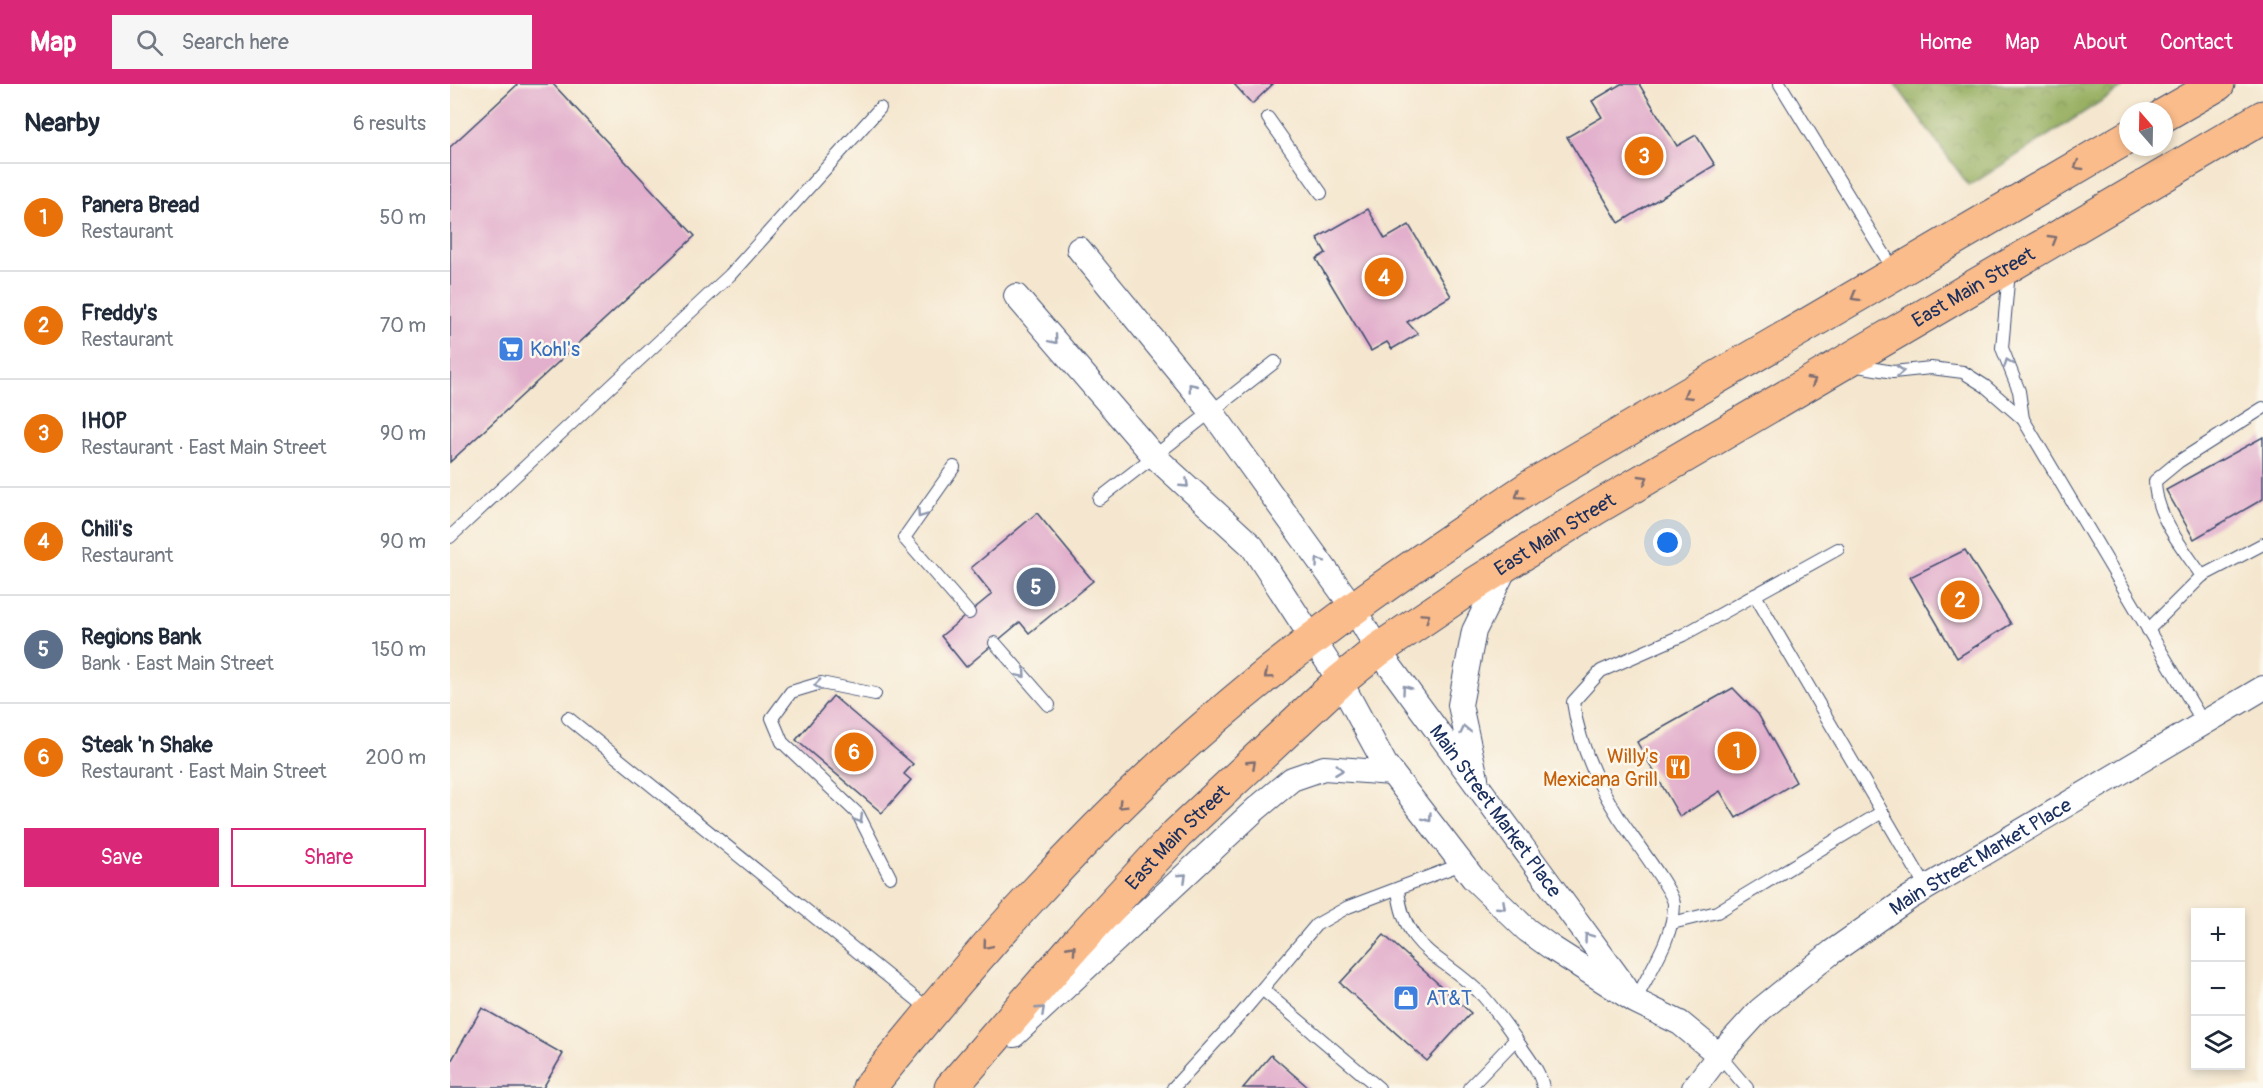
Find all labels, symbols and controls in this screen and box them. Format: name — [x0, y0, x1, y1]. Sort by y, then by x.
search box — [112, 15, 532, 69]
text: Map — [30, 25, 76, 60]
icon: search — [133, 26, 166, 59]
text: Search here — [181, 28, 289, 56]
text: Home — [1919, 29, 1972, 56]
text: Map — [2005, 29, 2040, 56]
text: About — [2073, 29, 2127, 56]
text: Contact — [2160, 29, 2233, 56]
north arrow — [2119, 102, 2173, 156]
text: Nearby — [24, 107, 100, 139]
text: 6 results — [353, 111, 426, 136]
pin: 3 — [1624, 134, 1664, 178]
one-way arrow — [2074, 159, 2084, 171]
text: Panera Bread — [81, 191, 200, 219]
text: 1 — [40, 205, 47, 230]
text: 50 m — [379, 205, 426, 230]
text: Restaurant — [81, 219, 173, 244]
one-way arrow — [2047, 235, 2057, 246]
street label: East Main Street — [1907, 241, 2040, 333]
pin: 4 — [1364, 254, 1404, 300]
one-way arrow — [1851, 290, 1861, 302]
text: Freddy's — [81, 299, 157, 327]
text: 2 — [38, 313, 49, 338]
text: 70 m — [380, 313, 426, 338]
text: Restaurant — [81, 327, 173, 352]
one-way arrow — [1047, 333, 1058, 344]
supermarket icon: Kohl's — [496, 334, 526, 364]
place label: Kohl's — [530, 337, 580, 362]
one-way arrow — [2003, 358, 2015, 369]
one-way arrow — [1896, 364, 1905, 377]
one-way arrow — [1806, 376, 1816, 388]
one-way arrow — [1188, 383, 1199, 394]
one-way arrow — [1683, 388, 1693, 399]
text: IHOP — [81, 407, 127, 435]
text: 3 — [38, 421, 49, 446]
text: 90 m — [380, 421, 426, 446]
text: Restaurant · East Main Street — [81, 435, 327, 460]
one-way arrow — [1638, 475, 1648, 487]
one-way arrow — [1178, 477, 1189, 488]
street label: East Main Street — [1489, 487, 1621, 581]
one-way arrow — [1515, 487, 1525, 499]
one-way arrow — [917, 508, 928, 519]
text: Chili's — [81, 515, 132, 543]
your location — [1653, 528, 1682, 557]
text: 4 — [38, 529, 49, 554]
text: 90 m — [380, 529, 426, 554]
text: Restaurant — [81, 543, 173, 568]
one-way arrow — [1316, 557, 1327, 568]
pin: 5 — [1016, 564, 1056, 610]
pin: 2 — [1940, 578, 1980, 622]
one-way arrow — [1419, 613, 1430, 624]
text: Regions Bank — [81, 623, 201, 651]
text: 5 — [38, 637, 49, 662]
text: 150 m — [372, 637, 426, 662]
text: Bank · East Main Street — [81, 651, 274, 676]
one-way arrow — [1015, 667, 1026, 678]
one-way arrow — [1264, 668, 1275, 679]
one-way arrow — [813, 679, 822, 691]
one-way arrow — [1402, 684, 1413, 695]
street label: Main Street Market Place — [1424, 719, 1567, 902]
one-way arrow — [1459, 725, 1472, 735]
pin: 1 — [1718, 728, 1756, 774]
pin: 6 — [834, 730, 874, 774]
text: Steak 'n Shake — [81, 731, 213, 759]
place label: Willy's Mexicana Grill — [1543, 744, 1658, 792]
text: 6 — [38, 745, 49, 770]
text: 200 m — [365, 745, 426, 770]
restaurant icon: Willy's Mexicana Grill — [1663, 752, 1693, 782]
text: Restaurant · East Main Street — [81, 759, 327, 784]
one-way arrow — [1245, 760, 1256, 771]
one-way arrow — [1334, 763, 1343, 775]
street label: East Main Street — [1120, 778, 1235, 895]
street label: Main Street Market Place — [1884, 792, 2076, 921]
one-way arrow — [1118, 797, 1129, 808]
one-way arrow — [1420, 812, 1431, 823]
one-way arrow — [852, 813, 864, 823]
button: Save — [24, 828, 219, 887]
button: Share — [231, 828, 426, 887]
one-way arrow — [1176, 873, 1187, 884]
one-way arrow — [1495, 899, 1506, 910]
map controls — [2191, 908, 2245, 1070]
button: + — [2191, 908, 2245, 962]
one-way arrow — [1584, 932, 1595, 943]
one-way arrow — [983, 938, 994, 949]
one-way arrow — [1065, 945, 1076, 955]
button: − — [2191, 962, 2245, 1016]
shop icon: AT&T — [1391, 983, 1421, 1013]
place label: AT&T — [1426, 986, 1472, 1011]
one-way arrow — [1034, 1006, 1045, 1017]
button: layers — [2191, 1016, 2245, 1070]

